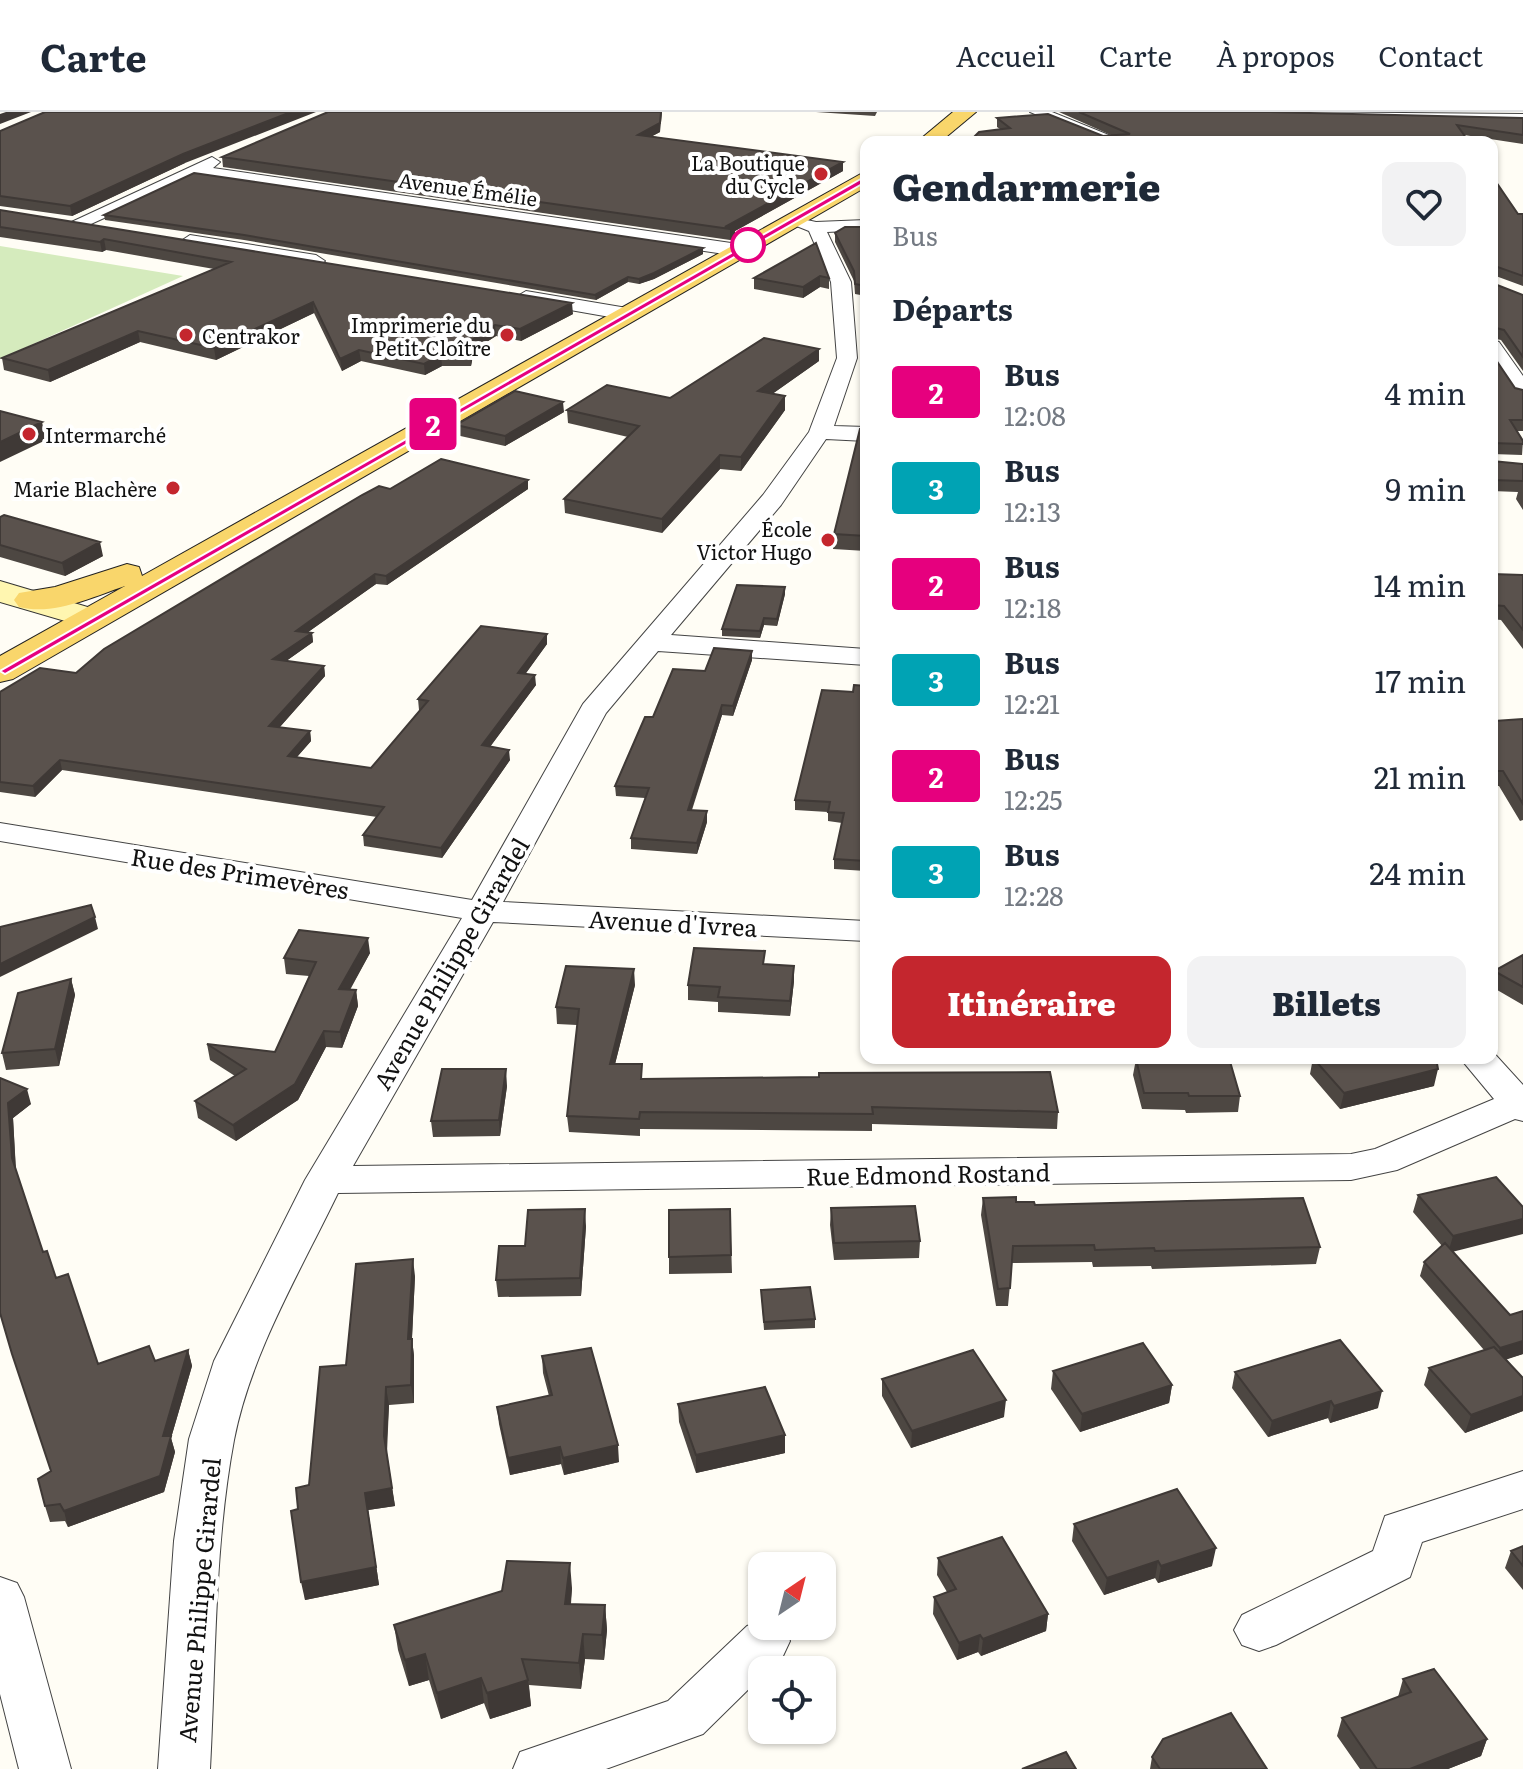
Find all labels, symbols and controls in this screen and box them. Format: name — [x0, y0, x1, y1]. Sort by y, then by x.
text: Carte — [40, 27, 147, 84]
text: Accueil — [956, 34, 1055, 76]
text: Carte — [1099, 34, 1172, 76]
text: À propos — [1216, 34, 1334, 76]
text: Contact — [1378, 34, 1483, 76]
place label: La Boutique du Cycle — [691, 147, 805, 200]
text: Gendarmerie — [892, 156, 1161, 213]
button: heart — [1382, 162, 1466, 246]
street label: Avenue Émélie — [397, 163, 539, 213]
marker: La Boutique du Cycle — [812, 165, 830, 183]
text: Bus — [892, 215, 937, 254]
unlabelled marker — [731, 228, 765, 262]
text: Départs — [892, 286, 1013, 330]
place label: Imprimerie du Petit-Cloître — [351, 309, 491, 362]
place label: Centrakor — [202, 320, 300, 350]
marker: Centrakor — [177, 326, 195, 344]
marker: Imprimerie du Petit-Cloître — [498, 326, 516, 344]
text: Bus — [1004, 351, 1060, 395]
text: 4 min — [1385, 370, 1466, 414]
text: 2 — [928, 371, 944, 413]
text: 12:08 — [1004, 395, 1066, 434]
line badge: 2 — [407, 398, 459, 450]
text: 2 — [425, 403, 441, 445]
place label: Intermarché — [45, 419, 166, 449]
marker: Intermarché — [20, 425, 38, 443]
text: Bus — [1004, 447, 1060, 491]
text: 9 min — [1385, 466, 1466, 510]
text: 3 — [928, 467, 944, 509]
place label: Marie Blachère — [13, 473, 157, 503]
marker: Marie Blachère — [164, 479, 182, 497]
text: 12:13 — [1004, 491, 1061, 530]
place label: École Victor Hugo — [696, 513, 812, 566]
marker: École Victor Hugo — [819, 531, 837, 549]
text: Bus — [1004, 543, 1060, 587]
text: 14 min — [1374, 562, 1466, 606]
text: 2 — [928, 563, 944, 605]
text: 12:18 — [1004, 587, 1061, 626]
text: Bus — [1004, 639, 1060, 683]
text: 17 min — [1375, 658, 1466, 702]
text: 3 — [928, 659, 944, 701]
text: 12:21 — [1004, 683, 1060, 722]
text: Bus — [1004, 735, 1060, 779]
text: 21 min — [1374, 754, 1466, 798]
text: 2 — [928, 755, 944, 797]
text: 12:25 — [1004, 779, 1063, 818]
street label: Avenue Philippe Girardel — [363, 830, 537, 1096]
text: Bus — [1004, 831, 1060, 875]
street label: Rue des Primevères — [129, 838, 351, 907]
text: 24 min — [1369, 850, 1466, 894]
text: 3 — [928, 851, 944, 893]
text: 12:28 — [1004, 875, 1064, 914]
street label: Avenue d'Ivrea — [588, 900, 758, 944]
button: Itinéraire — [892, 956, 1171, 1048]
button: Billets — [1187, 956, 1466, 1048]
street label: Rue Edmond Rostand — [806, 1153, 1051, 1193]
street label: Avenue Philippe Girardel — [168, 1456, 228, 1744]
north arrow — [748, 1552, 836, 1640]
map controls — [748, 1552, 836, 1744]
button: locate — [748, 1656, 836, 1744]

